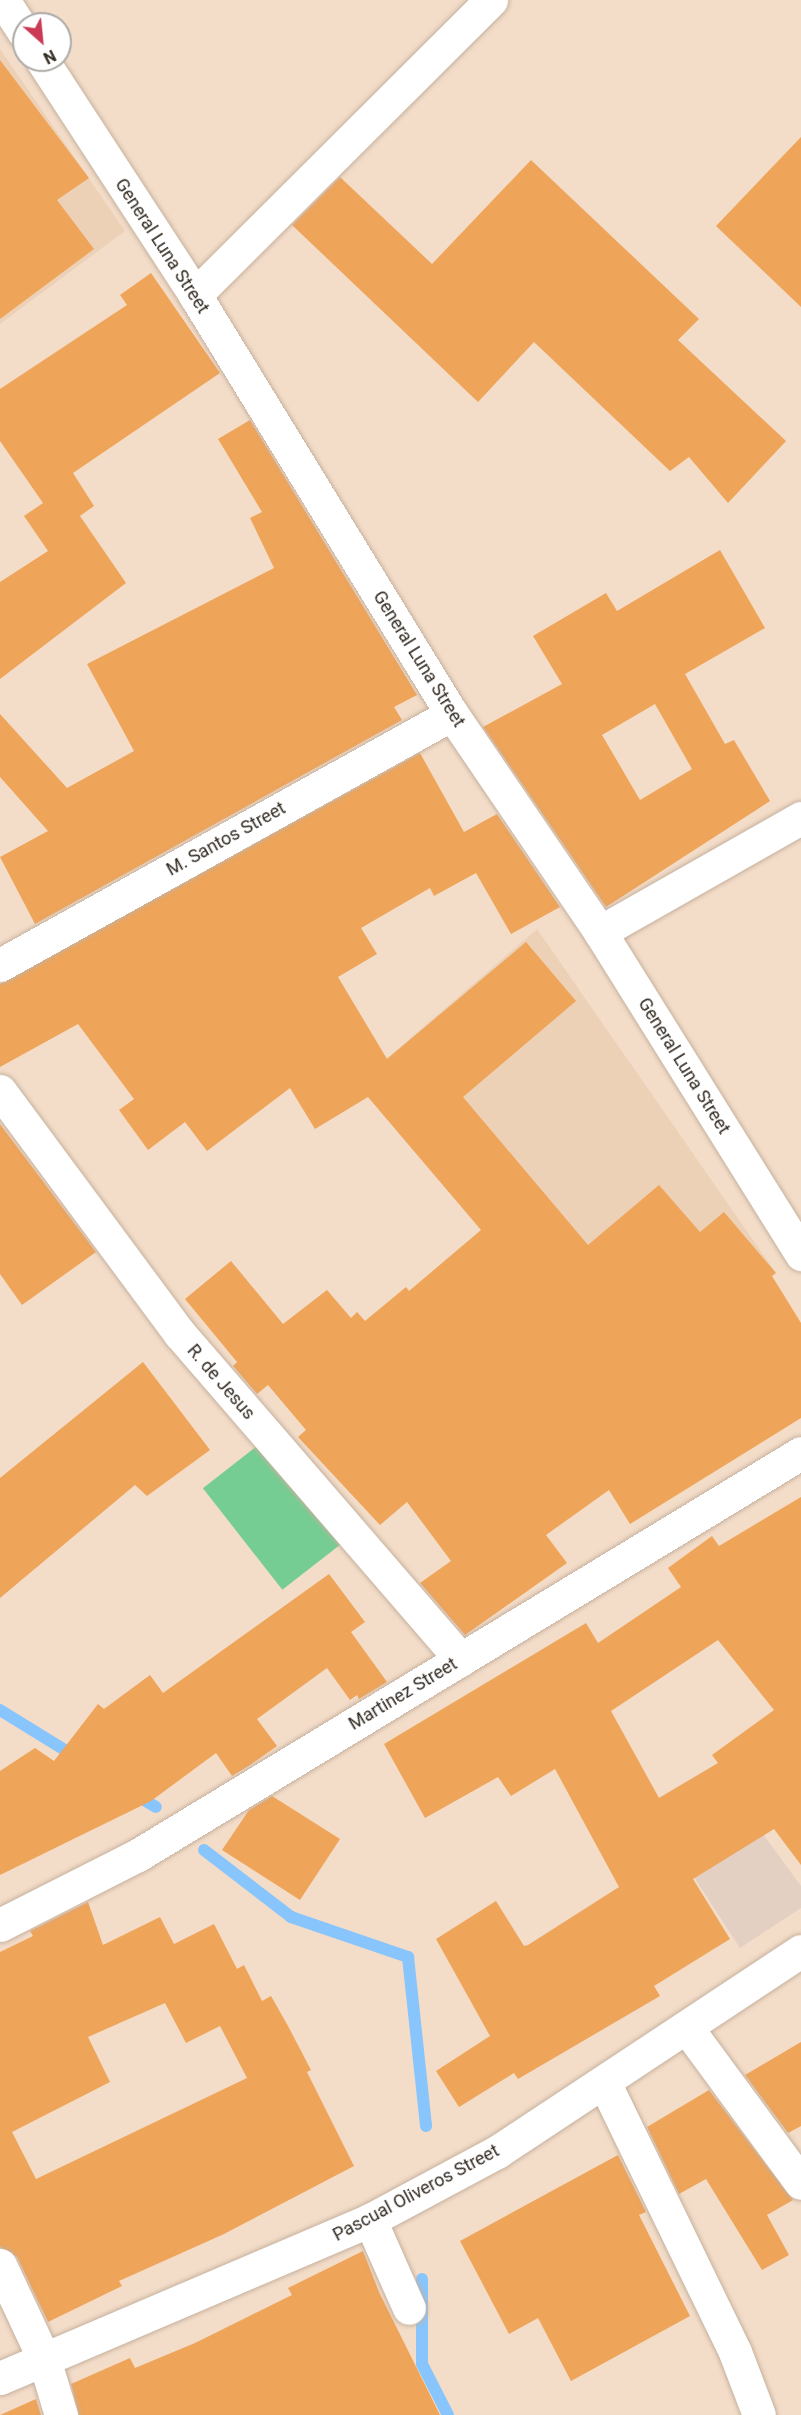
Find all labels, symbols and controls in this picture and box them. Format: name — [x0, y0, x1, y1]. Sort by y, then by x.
north arrow — [12, 12, 72, 72]
text: N — [40, 46, 59, 68]
street label: General Luna Street — [110, 174, 214, 318]
street label: General Luna Street — [368, 587, 470, 731]
street label: M. Santos Street — [163, 797, 289, 881]
street label: General Luna Street — [633, 994, 735, 1138]
street label: R. de Jesus — [183, 1340, 259, 1424]
street label: Martinez Street — [345, 1653, 461, 1735]
street label: Pascual Oliveros Street — [329, 2140, 503, 2246]

